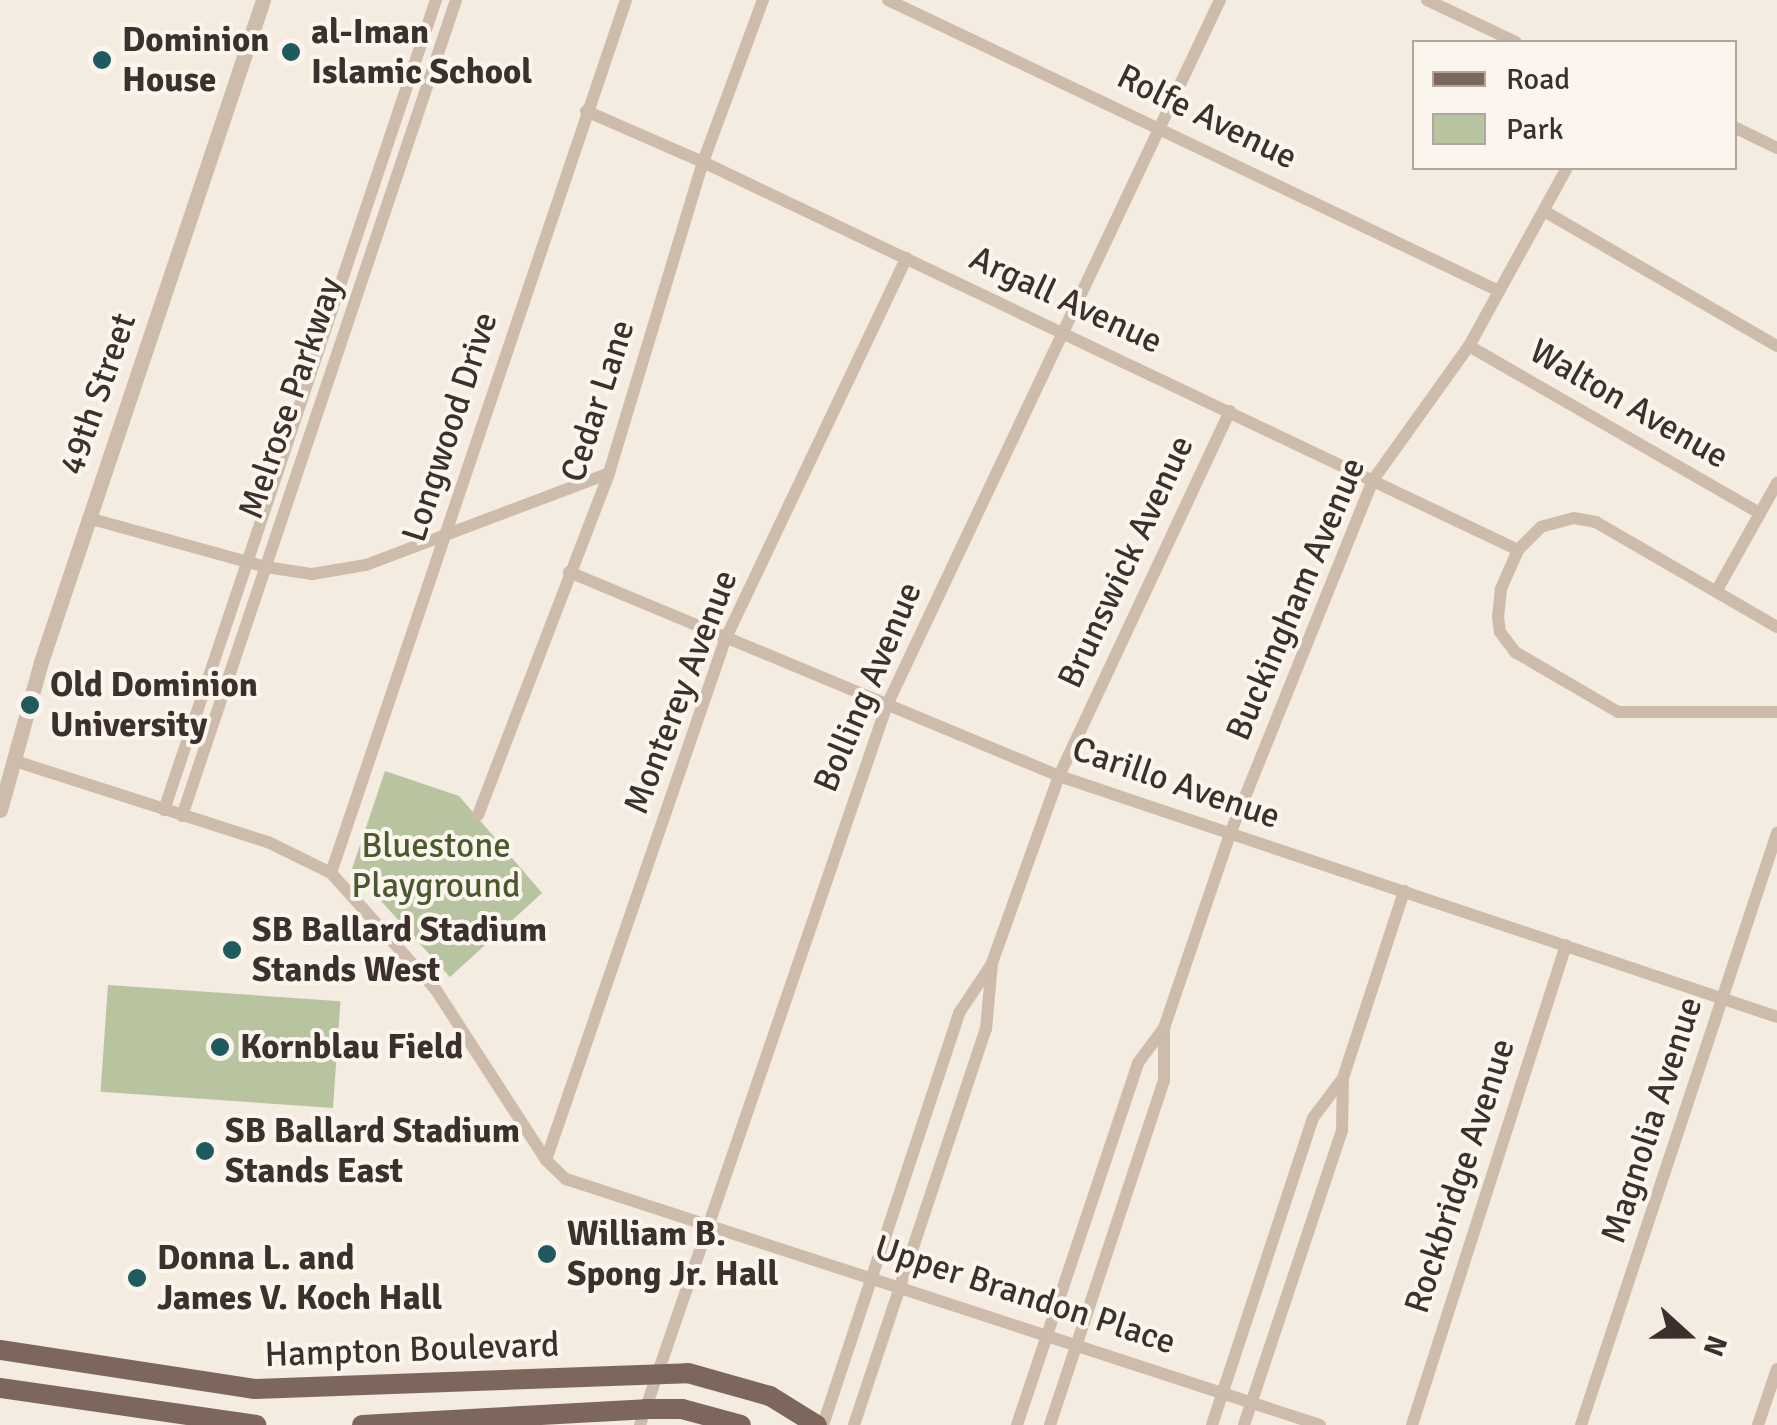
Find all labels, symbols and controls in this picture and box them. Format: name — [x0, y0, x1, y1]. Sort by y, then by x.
place label: al-Iman Islamic School — [311, 11, 532, 93]
place label: Dominion House — [122, 19, 269, 101]
legend — [1412, 40, 1737, 170]
marker: al-Iman Islamic School — [280, 41, 302, 63]
marker: Dominion House — [91, 49, 113, 71]
street label: Rolfe Avenue — [1110, 55, 1304, 179]
text: Road — [1506, 61, 1570, 98]
text: Park — [1506, 111, 1564, 148]
street label: Argall Avenue — [963, 237, 1169, 363]
street label: Melrose Parkway — [230, 272, 352, 524]
street label: Longwood Drive — [393, 307, 507, 547]
street label: 49th Street — [51, 308, 145, 480]
street label: Cedar Lane — [552, 315, 644, 487]
street label: Walton Avenue — [1522, 330, 1736, 478]
street label: Brunswick Avenue — [1049, 429, 1203, 695]
street label: Buckingham Avenue — [1217, 451, 1375, 747]
street label: Monterey Avenue — [615, 564, 747, 820]
street label: Bolling Avenue — [805, 576, 931, 798]
place label: Old Dominion University — [50, 664, 258, 746]
marker: Old Dominion University — [19, 694, 41, 716]
street label: Carillo Avenue — [1067, 728, 1285, 838]
park label: Bluestone Playground — [351, 825, 521, 907]
place label: SB Ballard Stadium Stands West — [252, 909, 547, 991]
marker: SB Ballard Stadium Stands West — [221, 939, 243, 961]
street label: Magnolia Avenue — [1592, 992, 1712, 1248]
place label: Kornblau Field — [240, 1026, 463, 1068]
street label: Rockbridge Avenue — [1396, 1034, 1524, 1318]
marker: Kornblau Field — [209, 1036, 231, 1058]
place label: SB Ballard Stadium Stands East — [225, 1110, 520, 1192]
marker: SB Ballard Stadium Stands East — [194, 1140, 216, 1162]
place label: William B. Spong Jr. Hall — [567, 1213, 778, 1295]
street label: Upper Brandon Place — [869, 1227, 1181, 1363]
place label: Donna L. and James V. Koch Hall — [157, 1237, 442, 1319]
marker: William B. Spong Jr. Hall — [536, 1243, 558, 1265]
marker: Donna L. and James V. Koch Hall — [126, 1267, 148, 1289]
north arrow — [1637, 1285, 1737, 1385]
street label: Hampton Boulevard — [264, 1324, 560, 1376]
text: N — [1696, 1331, 1734, 1361]

